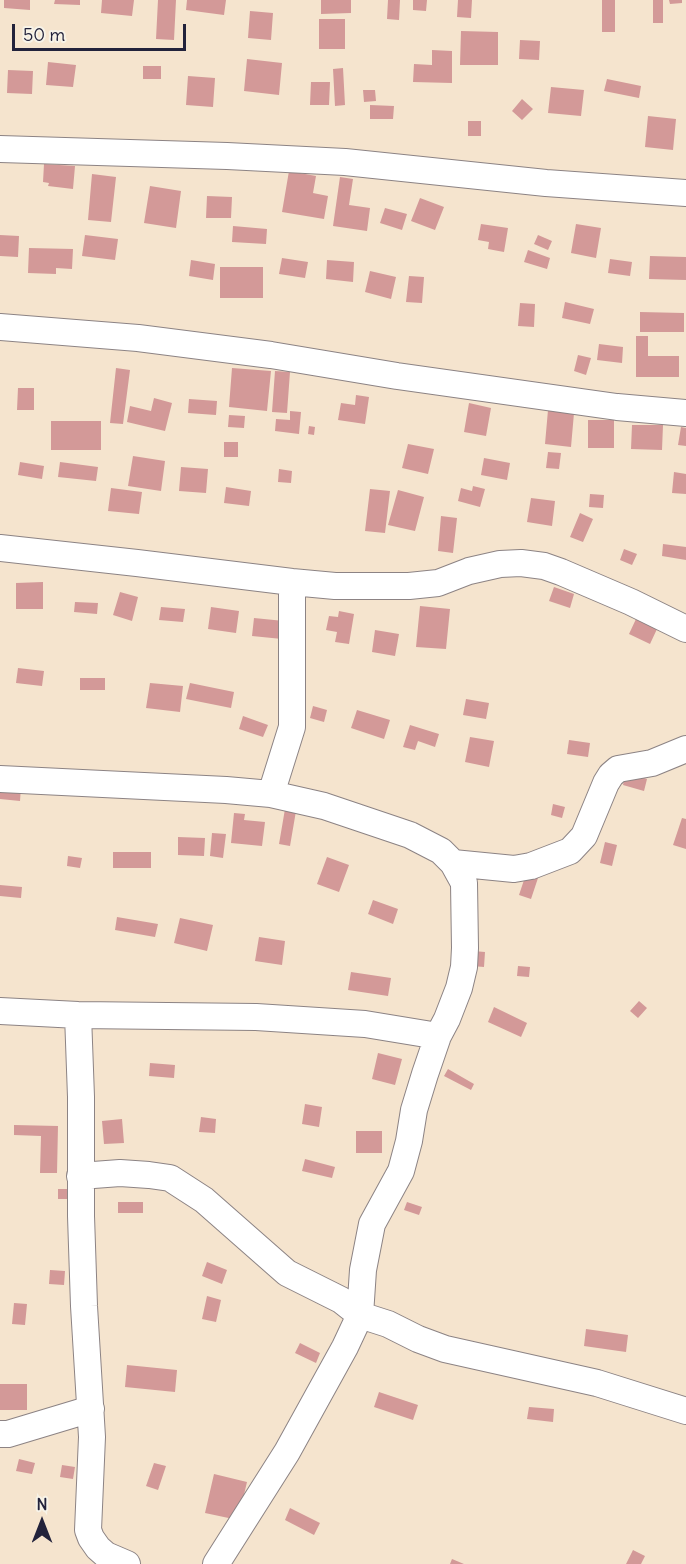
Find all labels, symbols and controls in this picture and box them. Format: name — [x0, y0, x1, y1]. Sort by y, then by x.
scale bar — [15, 12, 189, 50]
text: 50 m — [23, 23, 65, 46]
north arrow — [12, 1492, 72, 1552]
text: N — [36, 1494, 48, 1514]

